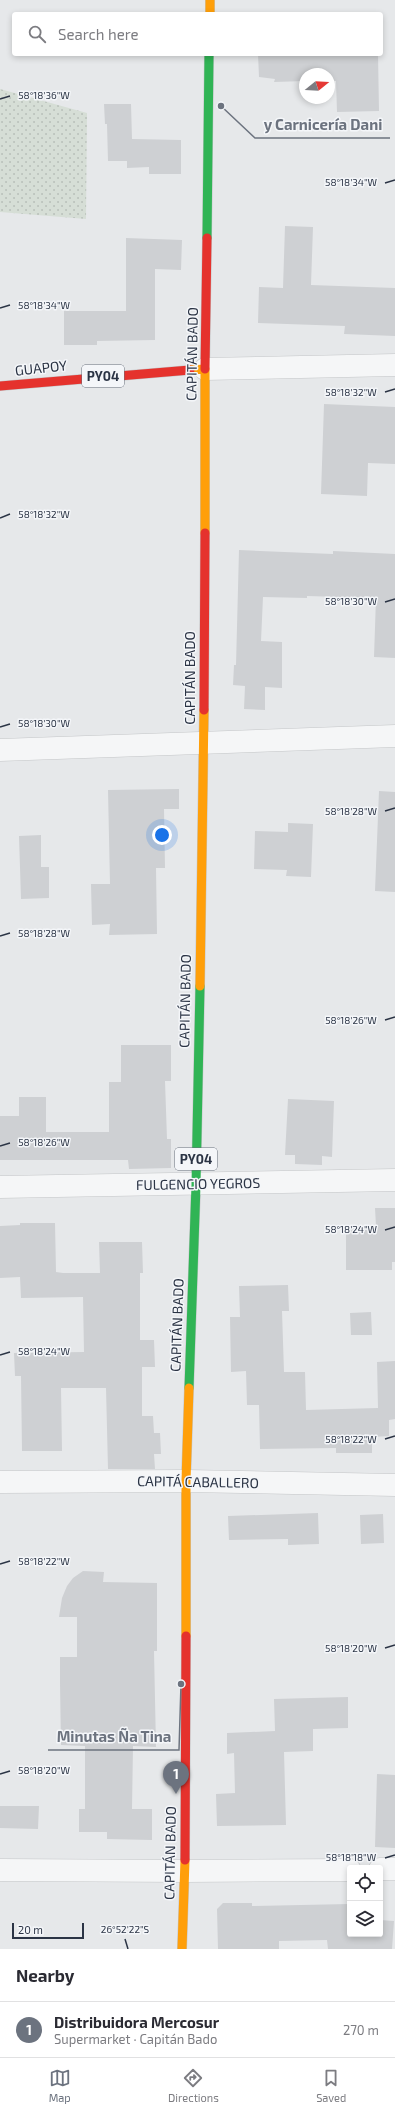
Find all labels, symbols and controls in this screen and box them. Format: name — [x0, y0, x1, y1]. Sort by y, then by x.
search box — [12, 12, 383, 56]
icon: search — [26, 23, 48, 45]
text: Search here — [58, 25, 139, 43]
north arrow — [299, 68, 335, 104]
text: 58°18'36"W — [18, 89, 70, 101]
callout: y Carnicería Dani — [255, 111, 390, 138]
text: y Carnicería Dani — [264, 115, 382, 134]
text: 58°18'34"W — [325, 176, 377, 188]
text: 58°18'34"W — [18, 299, 70, 311]
street label: CAPITÁN BADO — [182, 307, 201, 401]
street label: GUAPOY — [14, 356, 68, 379]
road number: PY04 — [82, 365, 124, 387]
text: 58°18'32"W — [325, 386, 377, 398]
text: 58°18'32"W — [18, 508, 70, 520]
text: 58°18'30"W — [325, 595, 377, 607]
street label: CAPITÁN BADO — [181, 631, 198, 725]
text: 58°18'30"W — [18, 717, 70, 729]
text: 58°18'28"W — [325, 805, 377, 817]
your location — [152, 825, 172, 845]
text: 58°18'28"W — [18, 927, 70, 939]
street label: CAPITÁN BADO — [175, 954, 194, 1048]
text: 58°18'26"W — [325, 1014, 377, 1026]
text: 58°18'26"W — [18, 1136, 70, 1148]
road number: PY04 — [175, 1148, 217, 1170]
street label: FULGENCIO YEGROS — [136, 1174, 260, 1193]
text: 58°18'24"W — [325, 1223, 377, 1235]
street label: CAPITÁN BADO — [166, 1278, 187, 1372]
text: 58°18'24"W — [18, 1345, 70, 1357]
text: 58°18'22"W — [325, 1433, 377, 1445]
street label: CAPITÁ CABALLERO — [137, 1472, 259, 1491]
text: 58°18'22"W — [18, 1555, 70, 1567]
text: 58°18'20"W — [325, 1642, 377, 1654]
callout: Minutas Ña Tina — [48, 1723, 179, 1750]
text: Minutas Ña Tina — [57, 1727, 171, 1745]
pin: 1 — [163, 1761, 189, 1794]
text: 58°18'20"W — [18, 1764, 70, 1776]
street label: CAPITÁN BADO — [160, 1806, 179, 1900]
text: 58°18'18"W — [326, 1851, 377, 1863]
map controls — [347, 1865, 383, 1937]
button: locate — [347, 1865, 383, 1901]
button: layers — [347, 1901, 383, 1937]
scale bar — [12, 1921, 84, 1940]
text: 20 m — [18, 1923, 43, 1936]
text: 26°52'22"S — [101, 1923, 150, 1935]
text: Nearby — [16, 1965, 74, 1985]
text: Distribuidora Mercosur — [54, 2013, 219, 2031]
text: 1 — [26, 2022, 32, 2038]
text: 270 m — [343, 2022, 379, 2038]
text: Supermarket · Capitán Bado — [54, 2031, 217, 2047]
tab: Map — [49, 2067, 71, 2104]
tab: Directions — [168, 2067, 219, 2104]
tab: Saved — [316, 2067, 346, 2104]

